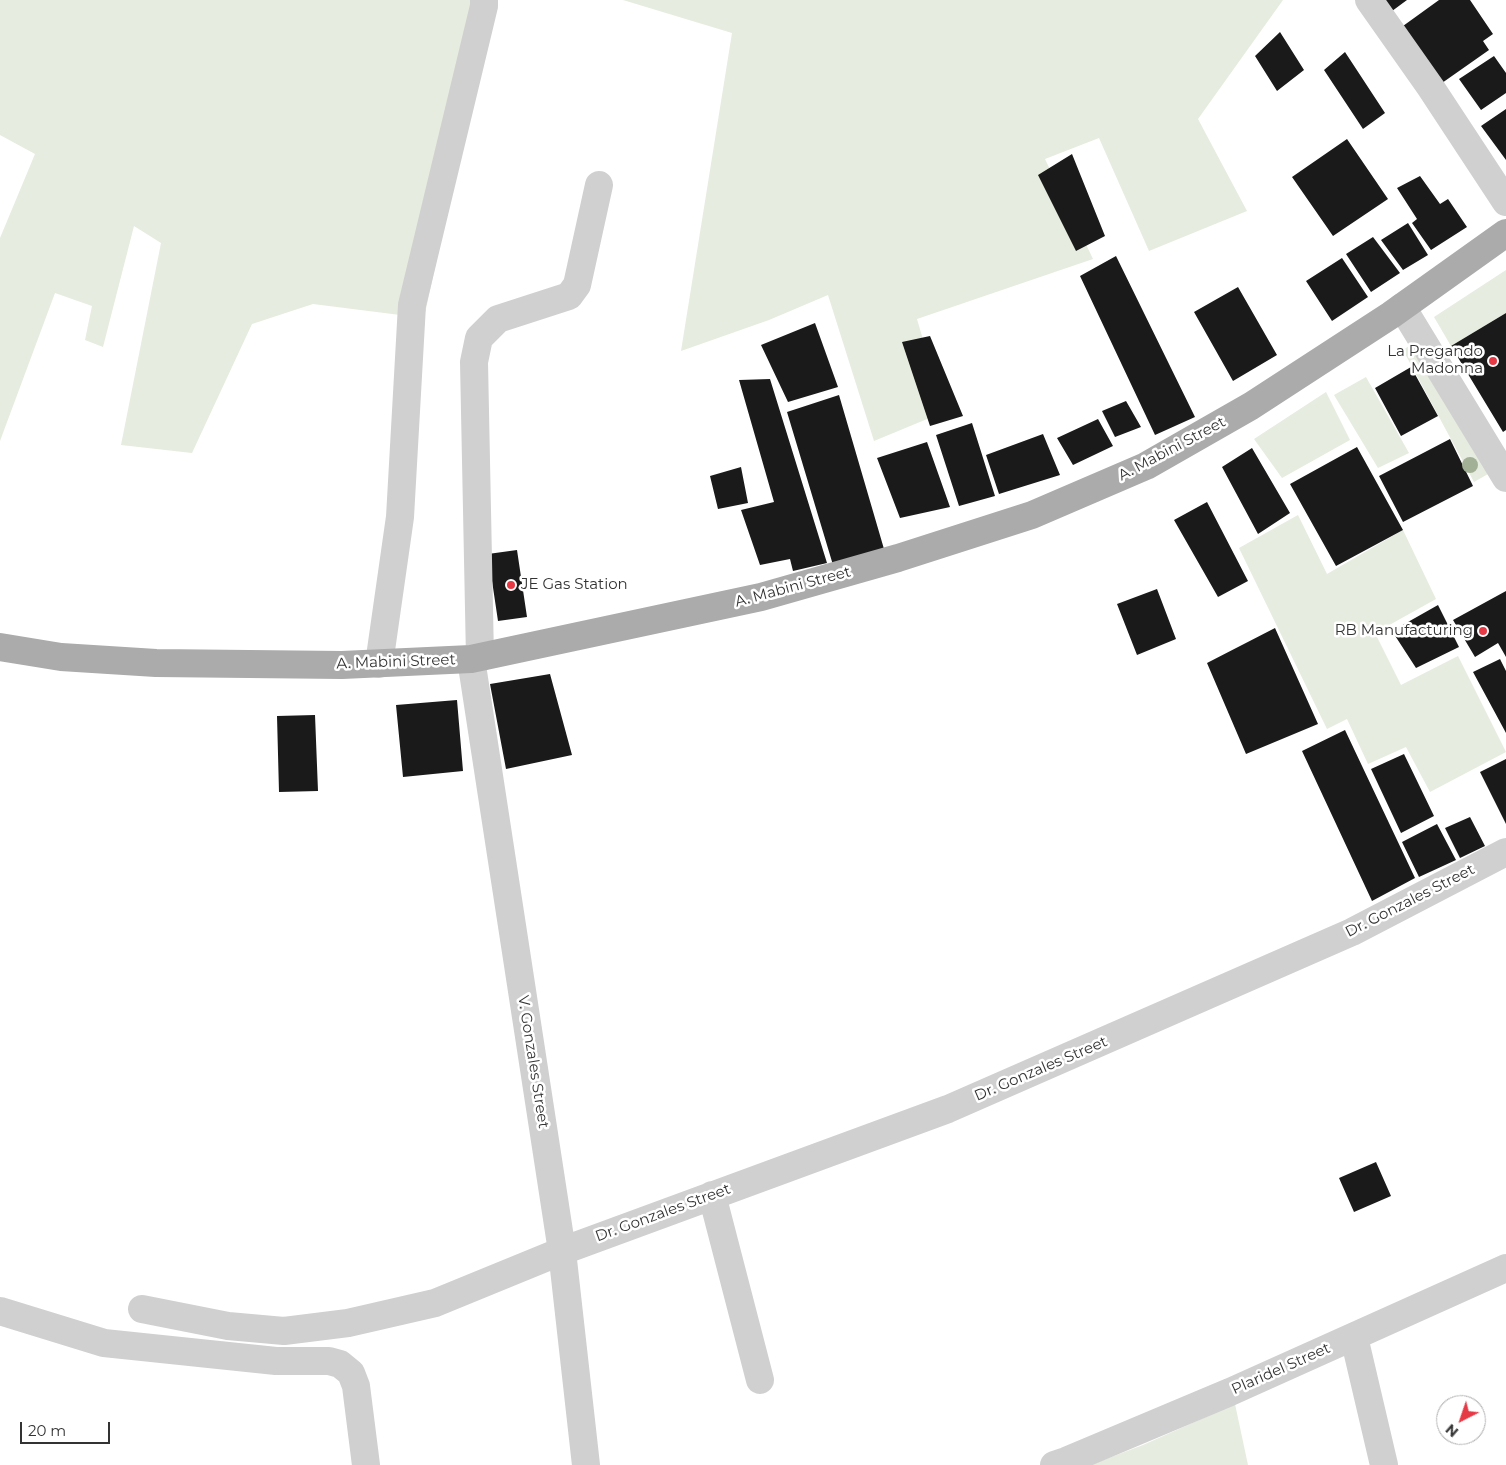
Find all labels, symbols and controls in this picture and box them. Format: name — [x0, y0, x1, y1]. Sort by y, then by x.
place label: La Pregando Madonna — [1387, 343, 1483, 378]
marker: La Pregando Madonna — [1487, 355, 1499, 367]
street label: A. Mabini Street — [1115, 413, 1229, 485]
street label: A. Mabini Street — [733, 563, 853, 611]
place label: JE Gas Station — [521, 576, 628, 594]
marker: JE Gas Station — [505, 579, 517, 591]
place label: RB Manufacturing — [1335, 622, 1473, 640]
marker: RB Manufacturing — [1477, 625, 1489, 637]
street label: A. Mabini Street — [336, 651, 456, 673]
street label: Dr. Gonzales Street — [1342, 861, 1478, 941]
street label: V. Gonzales Street — [514, 994, 552, 1130]
street label: Dr. Gonzales Street — [972, 1033, 1110, 1105]
street label: Dr. Gonzales Street — [593, 1180, 733, 1246]
street label: Plaridel Street — [1229, 1339, 1333, 1399]
north arrow — [1436, 1395, 1486, 1445]
scale bar — [22, 1412, 112, 1444]
text: N — [1442, 1420, 1462, 1441]
text: 20 m — [28, 1421, 66, 1440]

